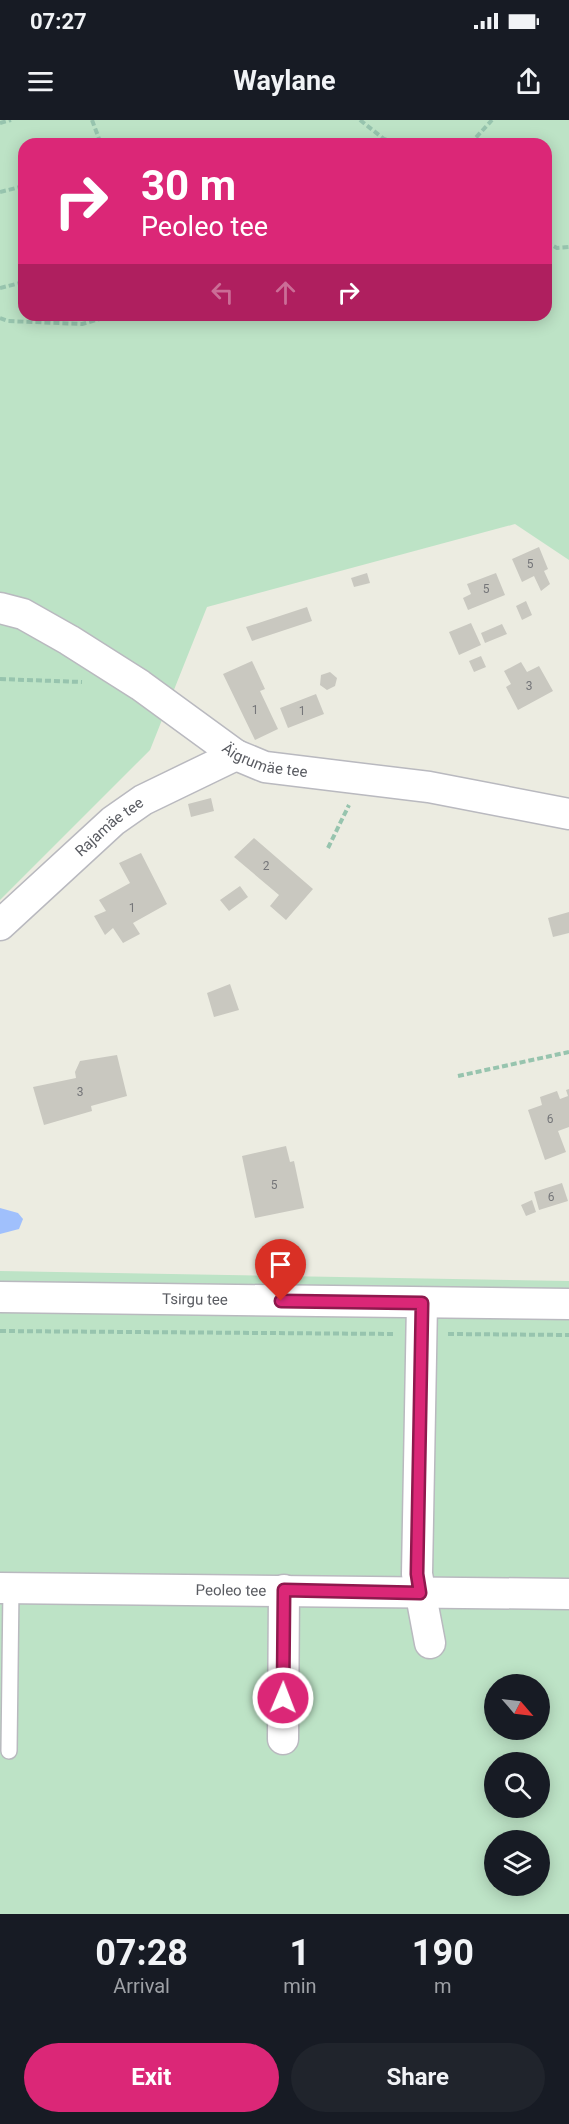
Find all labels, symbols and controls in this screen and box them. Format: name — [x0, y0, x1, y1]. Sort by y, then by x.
text: 07:27 — [30, 9, 87, 34]
icon: menu — [24, 65, 57, 98]
text: Waylane — [233, 65, 336, 97]
icon: share — [512, 65, 545, 98]
text: 30 m — [141, 161, 236, 210]
icon: right — [42, 162, 120, 240]
text: Peoleo tee — [141, 211, 268, 243]
icon: left — [206, 276, 239, 309]
icon: ahead — [269, 276, 302, 309]
icon: right — [332, 276, 365, 309]
house number: 5 — [527, 557, 534, 571]
house number: 5 — [483, 582, 490, 596]
house number: 3 — [526, 679, 532, 693]
house number: 1 — [252, 703, 258, 717]
house number: 1 — [299, 704, 305, 718]
street label: Äigrumäe tee — [219, 739, 309, 781]
street label: Rajamäe tee — [72, 794, 147, 860]
house number: 2 — [263, 859, 270, 873]
house number: 1 — [129, 901, 135, 915]
house number: 3 — [77, 1085, 83, 1099]
house number: 6 — [547, 1112, 554, 1126]
house number: 5 — [271, 1178, 278, 1192]
house number: 6 — [548, 1190, 555, 1204]
pin — [255, 1239, 306, 1301]
icon: arrive — [264, 1248, 297, 1281]
street label: Tsirgu tee — [162, 1290, 228, 1309]
street label: Peoleo tee — [196, 1581, 266, 1600]
position arrow — [251, 1666, 315, 1730]
north arrow — [484, 1674, 550, 1740]
map controls — [484, 1674, 550, 1896]
button: search — [484, 1752, 550, 1818]
button: layers — [484, 1830, 550, 1896]
text: 07:28 — [95, 1932, 188, 1974]
text: 1 — [290, 1932, 310, 1974]
text: 190 — [412, 1932, 474, 1974]
text: Arrival — [113, 1974, 170, 1998]
text: min — [283, 1974, 317, 1998]
text: m — [434, 1974, 452, 1998]
button: Exit — [24, 2043, 279, 2112]
button: Share — [291, 2043, 545, 2112]

